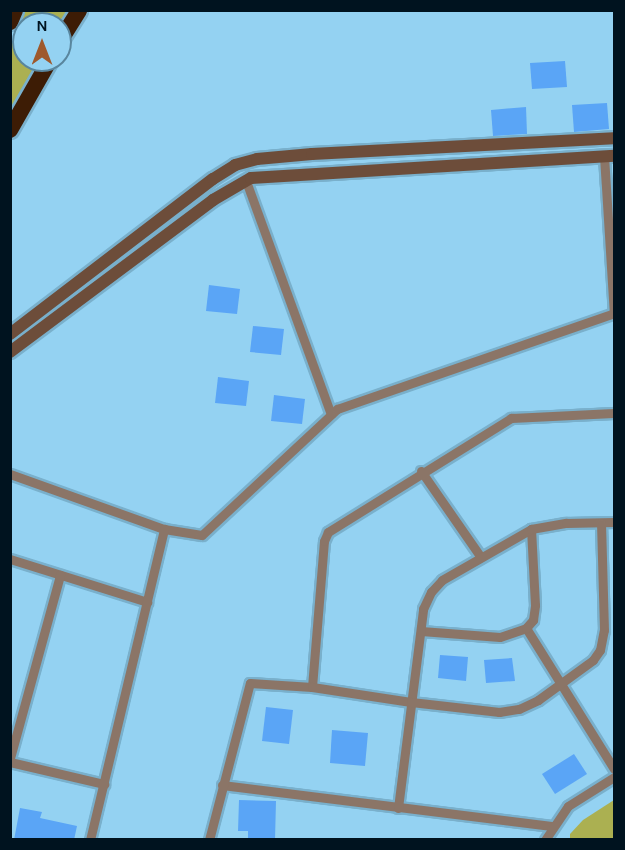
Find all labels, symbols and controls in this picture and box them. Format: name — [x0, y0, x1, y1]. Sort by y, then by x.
north arrow — [12, 12, 72, 72]
text: N — [36, 16, 48, 35]

